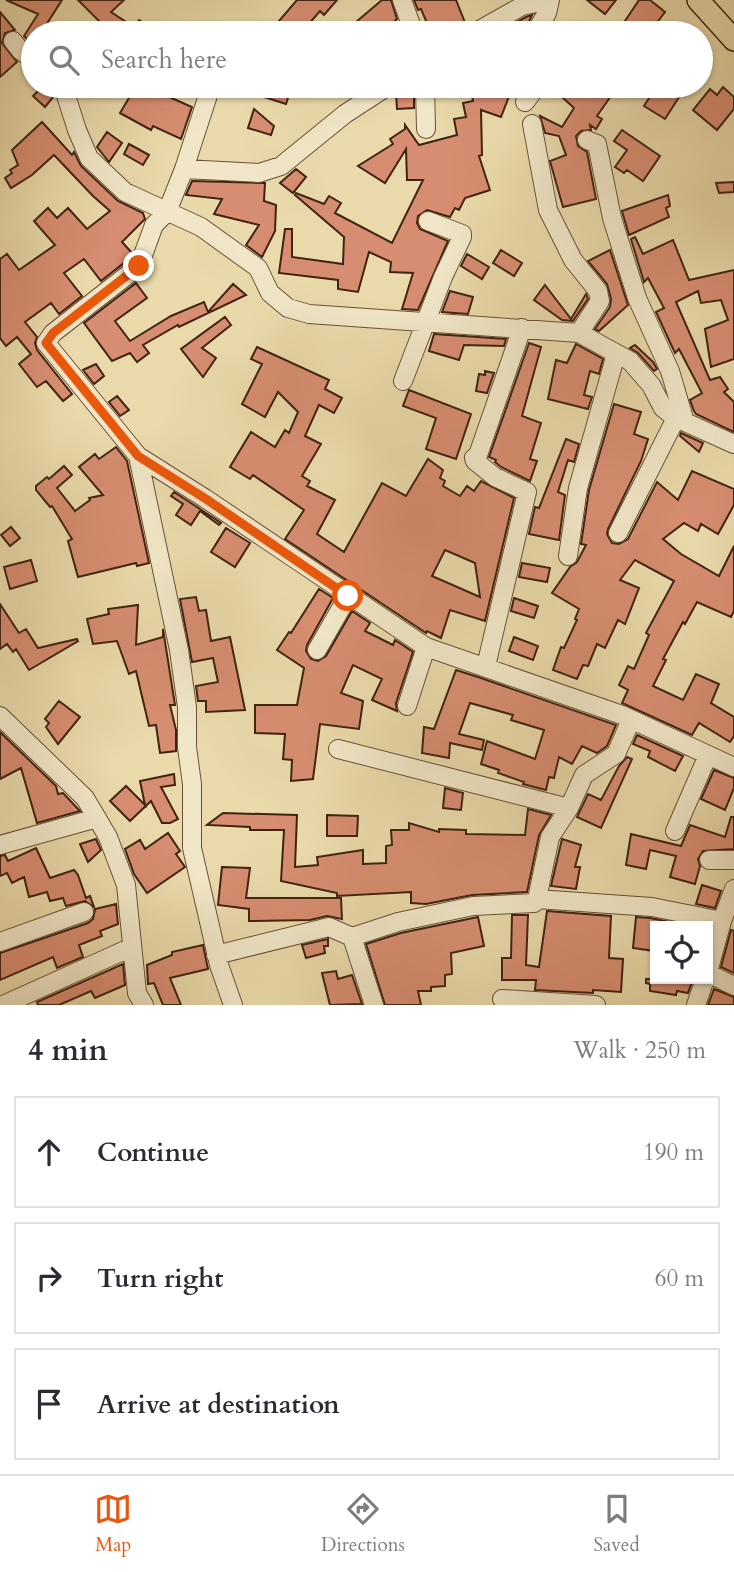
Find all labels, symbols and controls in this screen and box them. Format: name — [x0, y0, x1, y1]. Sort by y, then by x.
search box — [21, 21, 713, 98]
icon: search — [45, 41, 83, 79]
text: Search here — [101, 42, 227, 77]
route end — [123, 250, 154, 281]
route start — [332, 580, 363, 611]
map controls — [650, 921, 713, 984]
button: locate — [650, 921, 713, 984]
text: 4 min — [28, 1030, 108, 1071]
text: Walk · 250 m — [573, 1035, 706, 1066]
icon: ahead — [30, 1133, 68, 1171]
text: Continue — [97, 1135, 209, 1170]
text: 190 m — [643, 1137, 704, 1168]
icon: right — [30, 1259, 68, 1297]
text: Turn right — [97, 1261, 224, 1296]
text: 60 m — [655, 1263, 704, 1294]
icon: arrive — [30, 1385, 68, 1423]
text: Arrive at destination — [97, 1387, 340, 1422]
tab: Map — [94, 1490, 132, 1558]
tab: Directions — [321, 1490, 405, 1558]
tab: Saved — [594, 1490, 640, 1558]

